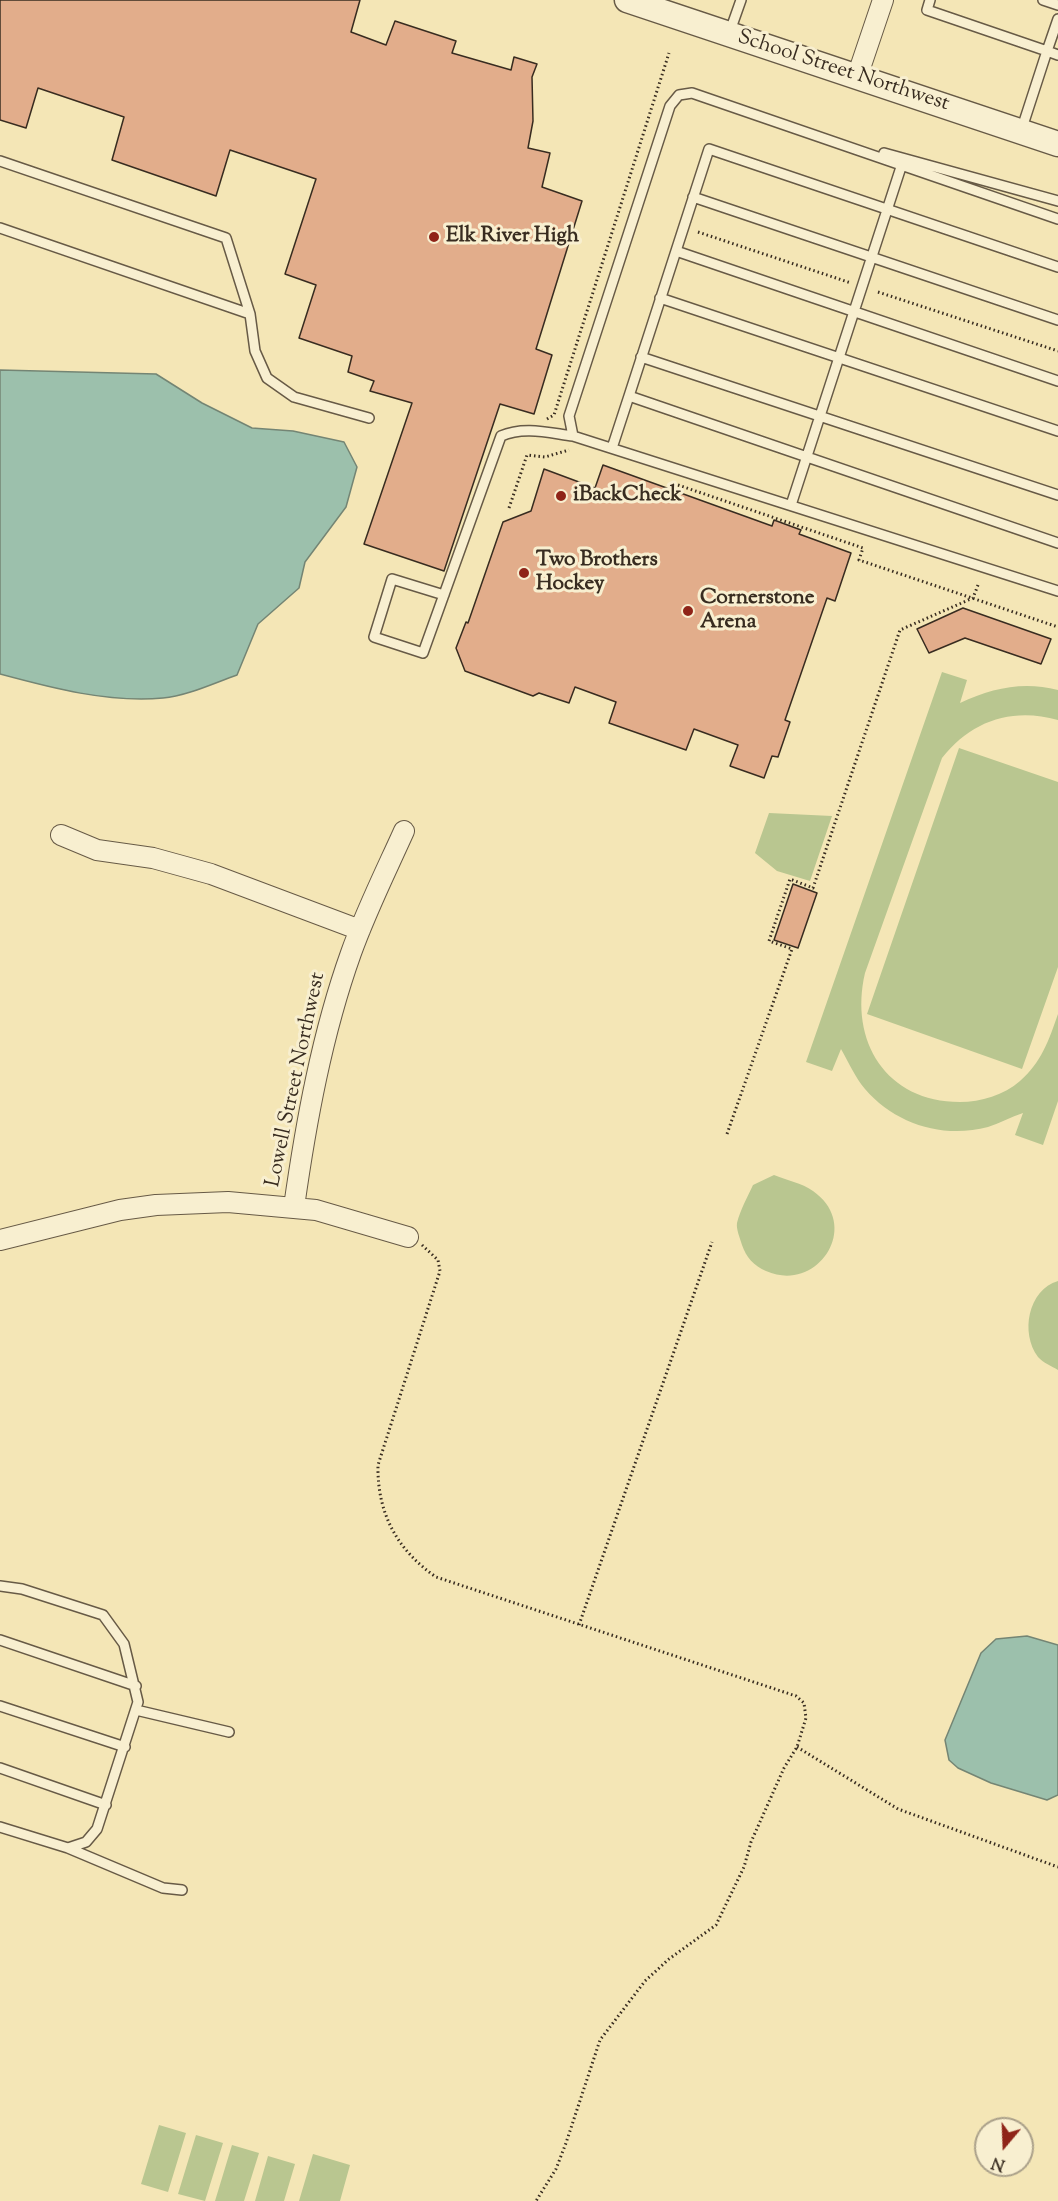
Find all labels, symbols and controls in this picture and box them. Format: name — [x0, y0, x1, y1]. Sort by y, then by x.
street label: School Street Northwest — [734, 26, 952, 118]
place label: Elk River High — [446, 224, 579, 250]
marker: Elk River High — [427, 230, 441, 244]
place label: iBackCheck — [573, 483, 682, 509]
marker: iBackCheck — [554, 489, 568, 503]
place label: Two Brothers Hockey — [536, 548, 658, 598]
marker: Two Brothers Hockey — [517, 566, 531, 580]
place label: Cornerstone Arena — [700, 586, 814, 636]
marker: Cornerstone Arena — [681, 604, 695, 618]
street label: Lowell Street Northwest — [262, 970, 332, 1190]
north arrow — [974, 2117, 1034, 2177]
text: N — [989, 2150, 1008, 2176]

